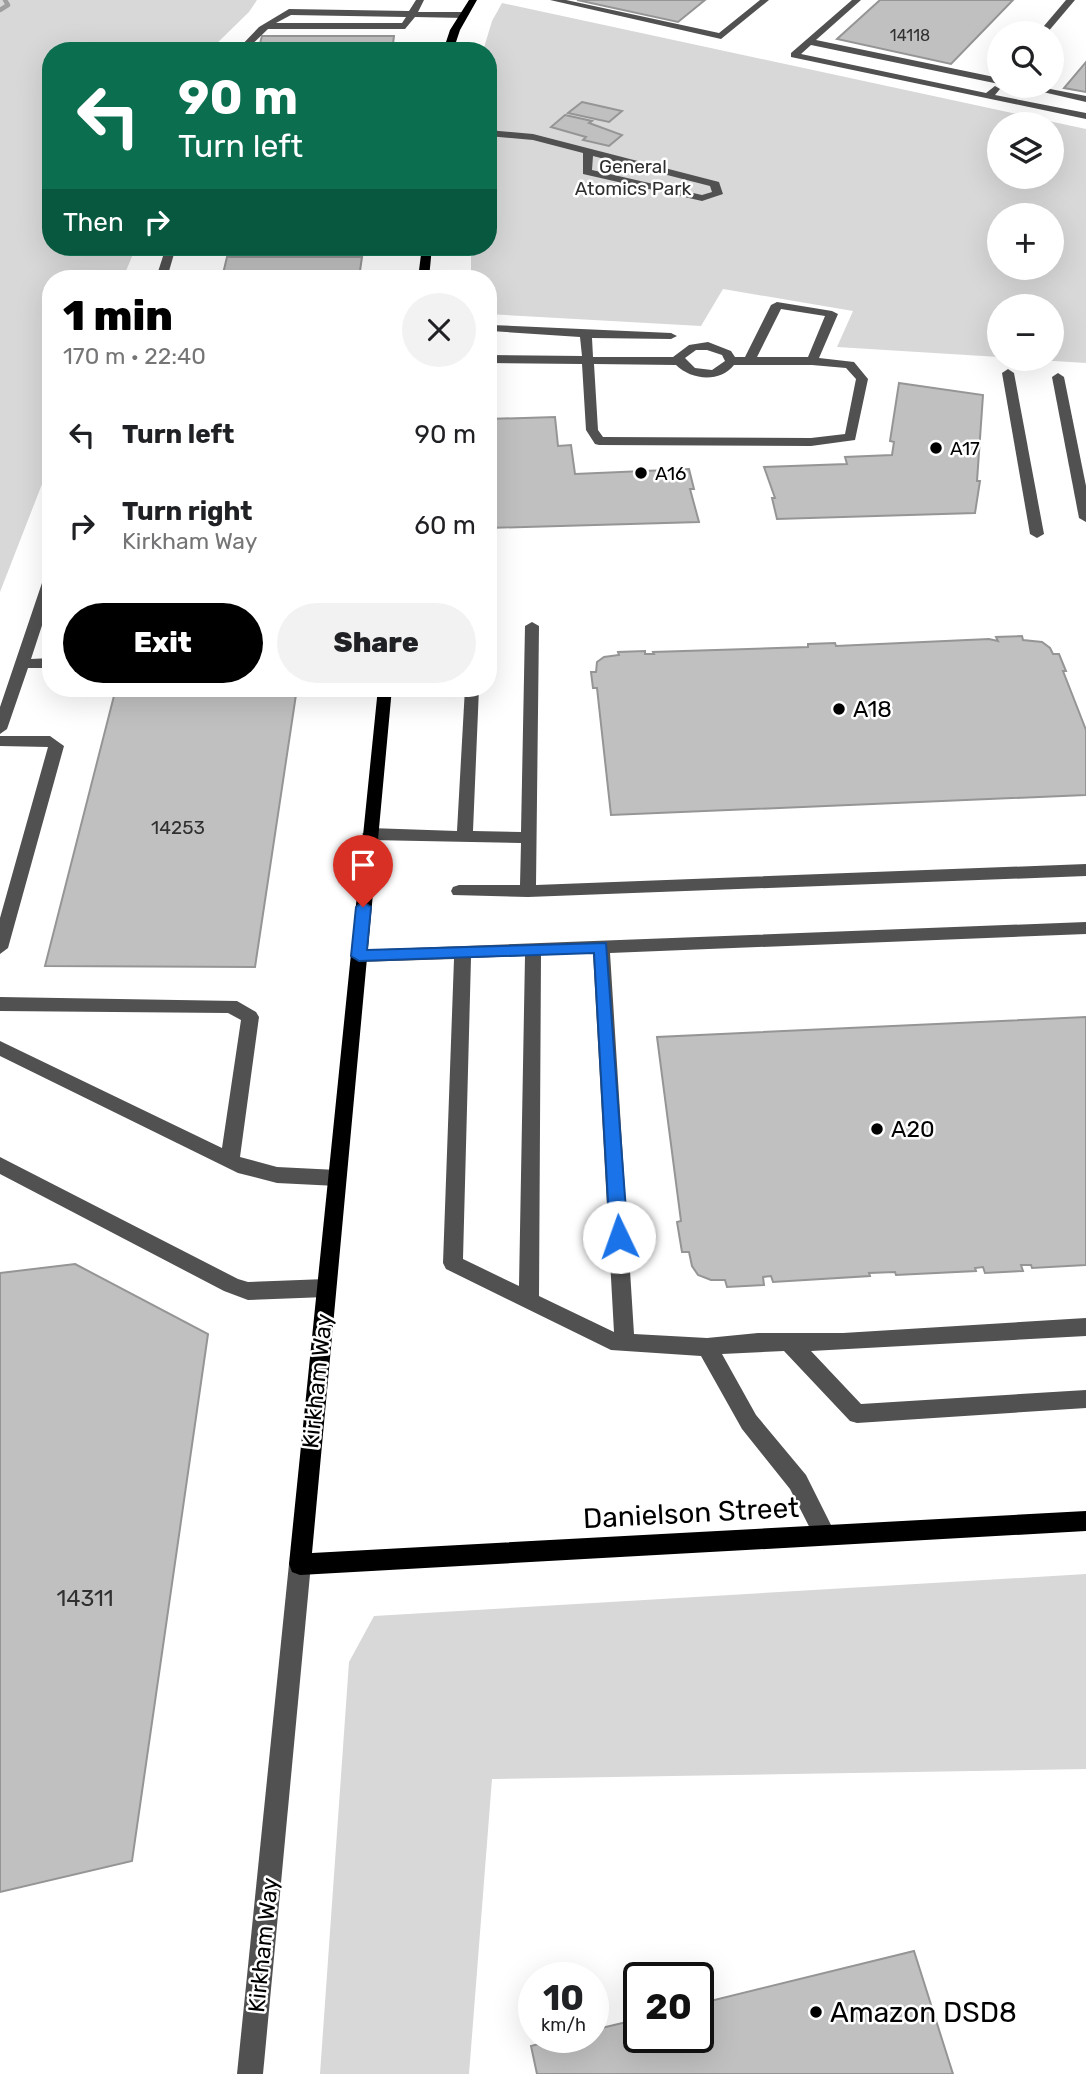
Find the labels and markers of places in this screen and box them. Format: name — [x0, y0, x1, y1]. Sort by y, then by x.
place label: A17 — [950, 437, 980, 460]
marker: A17 — [928, 440, 944, 456]
place label: A16 — [655, 462, 687, 485]
marker: A16 — [633, 465, 649, 481]
place label: A18 — [853, 695, 892, 723]
marker: A18 — [831, 701, 847, 717]
pin — [333, 835, 393, 907]
place label: A20 — [891, 1115, 935, 1143]
marker: A20 — [869, 1121, 885, 1137]
place label: Amazon DSD8 — [830, 1996, 1017, 2029]
marker: Amazon DSD8 — [808, 2004, 824, 2020]

